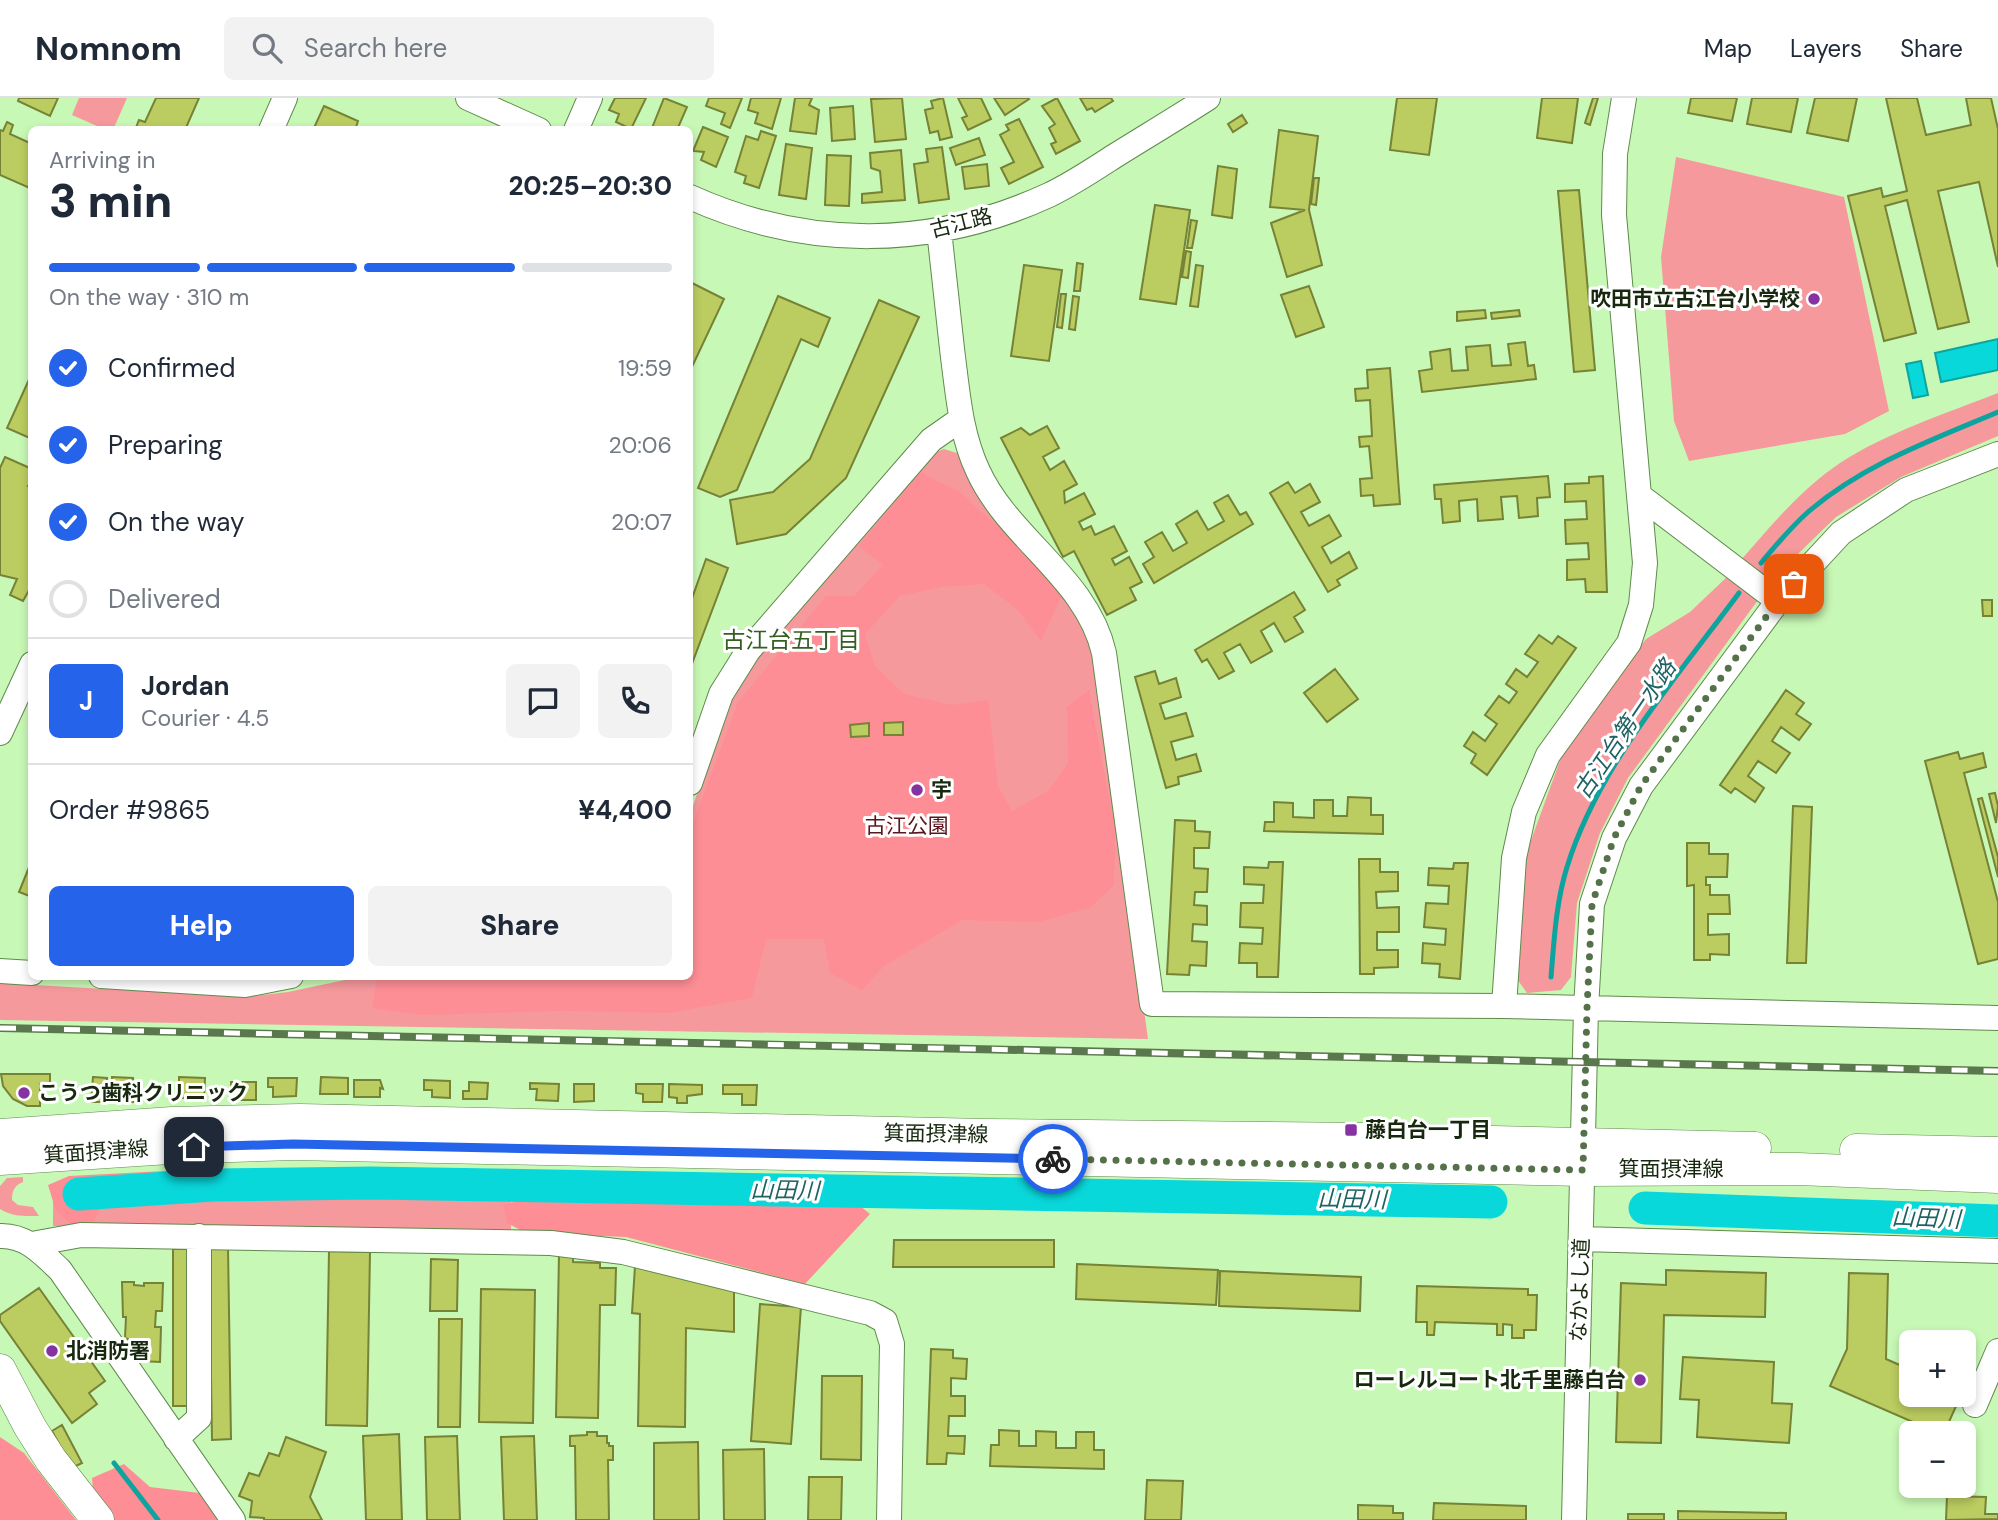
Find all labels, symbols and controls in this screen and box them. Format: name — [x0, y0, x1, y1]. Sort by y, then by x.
search box — [224, 17, 714, 80]
text: Nomnom — [35, 27, 182, 70]
icon: search — [248, 29, 286, 67]
text: Search here — [304, 31, 447, 65]
text: Map — [1704, 33, 1752, 64]
text: Layers — [1790, 33, 1862, 64]
text: Share — [1900, 33, 1963, 64]
text: Arriving in — [49, 145, 155, 175]
text: 20:25–20:30 — [508, 169, 672, 203]
text: 3 min — [49, 171, 172, 231]
street label: 古江路 — [927, 202, 995, 244]
text: On the way · 310 m — [49, 282, 249, 312]
place label: 吹田市立古江台小学校 — [1590, 285, 1800, 313]
marker: 吹田市立古江台小学校 — [1806, 291, 1822, 307]
icon: check — [49, 349, 87, 387]
text: Confirmed — [108, 351, 235, 385]
text: 19:59 — [618, 353, 672, 383]
icon: check — [49, 426, 87, 464]
text: Preparing — [108, 428, 223, 462]
text: 20:06 — [608, 430, 672, 460]
icon: check — [49, 503, 87, 541]
text: On the way — [108, 505, 244, 539]
text: 20:07 — [611, 507, 672, 537]
pin — [1764, 554, 1824, 614]
icon: bag — [1775, 565, 1813, 603]
text: Delivered — [108, 582, 221, 616]
district label: 古江台五丁目 — [722, 625, 860, 655]
water label: 古江台第一水路 — [1568, 652, 1684, 804]
button: chat — [506, 664, 580, 738]
button: phone — [598, 664, 672, 738]
text: Jordan — [141, 669, 230, 703]
text: J — [79, 684, 93, 718]
text: Courier · 4.5 — [141, 703, 269, 733]
place label: 宇 — [931, 776, 952, 804]
marker: 宇 — [909, 782, 925, 798]
text: Order #9865 — [49, 793, 210, 827]
text: ¥4,400 — [578, 793, 672, 827]
park label: 古江公園 — [865, 812, 949, 840]
button: Help — [49, 886, 354, 966]
button: Share — [368, 886, 672, 966]
place label: こうつ歯科クリニック — [38, 1079, 248, 1107]
marker: こうつ歯科クリニック — [16, 1085, 32, 1101]
place label: 藤白台一丁目 — [1365, 1116, 1491, 1144]
pin — [164, 1117, 224, 1177]
street label: 箕面摂津線 — [883, 1119, 989, 1149]
marker: 藤白台一丁目 — [1343, 1122, 1359, 1138]
courier — [1018, 1124, 1088, 1194]
icon: home — [175, 1128, 213, 1166]
street label: 箕面摂津線 — [43, 1134, 149, 1170]
icon: bike — [1034, 1140, 1072, 1178]
street label: 箕面摂津線 — [1619, 1155, 1724, 1183]
water label: 山田川 — [750, 1174, 823, 1206]
water label: 山田川 — [1317, 1183, 1390, 1215]
water label: 山田川 — [1891, 1202, 1964, 1234]
street label: なかよし道 — [1564, 1238, 1596, 1342]
map controls — [1899, 1330, 1976, 1498]
button: + — [1899, 1330, 1976, 1407]
place label: 北消防署 — [66, 1337, 150, 1365]
marker: 北消防署 — [44, 1343, 60, 1359]
place label: ローレルコート北千里藤白台 — [1353, 1366, 1626, 1394]
marker: ローレルコート北千里藤白台 — [1632, 1372, 1648, 1388]
button: − — [1899, 1421, 1976, 1498]

